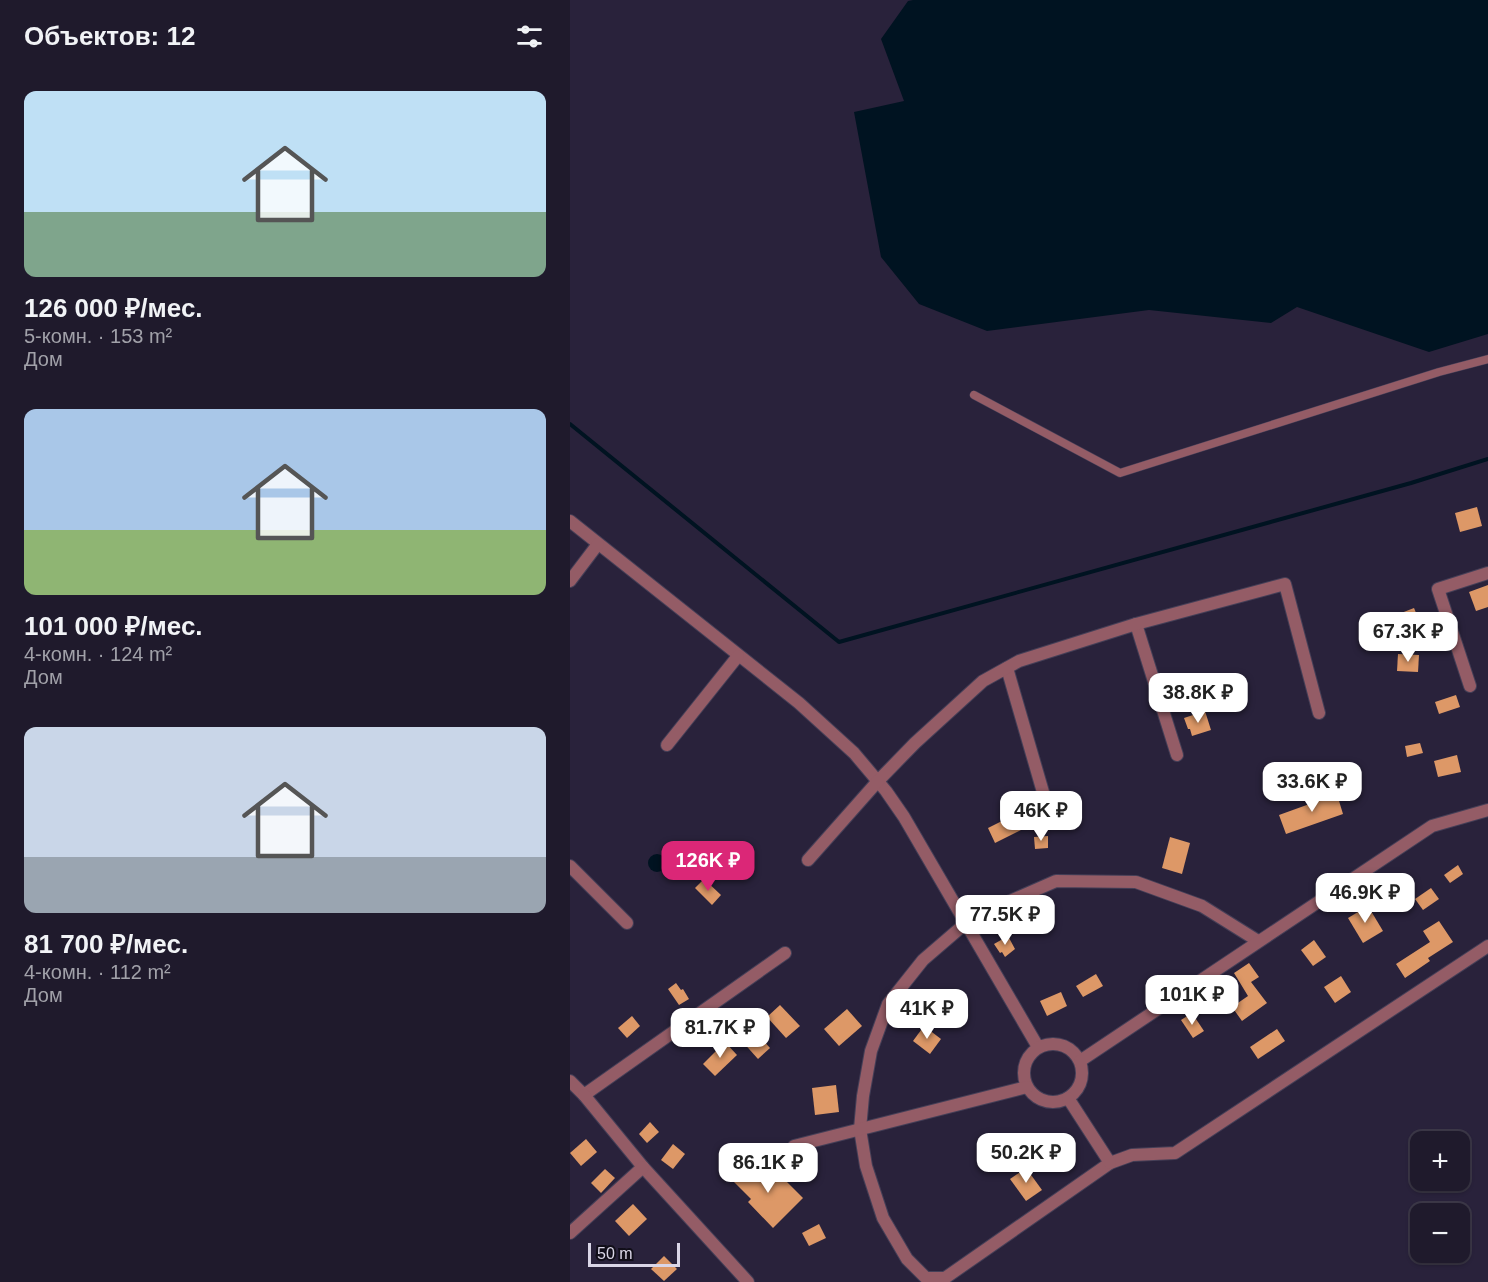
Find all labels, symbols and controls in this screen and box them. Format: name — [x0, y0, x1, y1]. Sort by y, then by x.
icon: filters — [513, 20, 546, 53]
text: Объектов: 12 — [24, 21, 195, 51]
icon: home — [231, 130, 339, 238]
text: 126 000 ₽/мес. — [24, 293, 203, 323]
text: 5-комн. · 153 m² — [24, 325, 172, 347]
text: Дом — [24, 348, 63, 370]
icon: home — [231, 448, 339, 556]
text: 101 000 ₽/мес. — [24, 611, 203, 641]
pin: 67.3K ₽ — [1353, 612, 1463, 663]
text: 67.3K ₽ — [1373, 620, 1443, 642]
text: 4-комн. · 124 m² — [24, 643, 172, 665]
text: Дом — [24, 666, 63, 688]
pin: 38.8K ₽ — [1143, 673, 1253, 724]
text: 38.8K ₽ — [1163, 681, 1233, 703]
pin: 33.6K ₽ — [1257, 762, 1367, 813]
icon: home — [231, 766, 339, 874]
text: 33.6K ₽ — [1277, 770, 1347, 792]
pin: 46K ₽ — [999, 791, 1083, 842]
text: 46K ₽ — [1014, 799, 1068, 821]
pin: 126K ₽ — [659, 841, 757, 892]
text: 126K ₽ — [675, 849, 741, 871]
pin: 46.9K ₽ — [1310, 873, 1420, 924]
text: 46.9K ₽ — [1330, 881, 1400, 903]
pin: 77.5K ₽ — [950, 895, 1060, 946]
text: 77.5K ₽ — [970, 903, 1040, 925]
text: 81 700 ₽/мес. — [24, 929, 188, 959]
text: 4-комн. · 112 m² — [24, 961, 171, 983]
pin: 101K ₽ — [1143, 975, 1241, 1026]
text: 101K ₽ — [1159, 983, 1225, 1005]
text: Дом — [24, 984, 63, 1006]
pin: 41K ₽ — [885, 989, 969, 1040]
text: 41K ₽ — [900, 997, 954, 1019]
pin: 81.7K ₽ — [665, 1008, 775, 1059]
text: 81.7K ₽ — [685, 1016, 755, 1038]
map controls — [1410, 1131, 1470, 1263]
button: + — [1410, 1131, 1470, 1191]
pin: 50.2K ₽ — [971, 1133, 1081, 1184]
text: 50.2K ₽ — [991, 1141, 1061, 1163]
pin: 86.1K ₽ — [713, 1143, 823, 1194]
text: 86.1K ₽ — [733, 1151, 803, 1173]
button: − — [1410, 1203, 1470, 1263]
scale bar — [588, 1240, 680, 1268]
text: 50 m — [597, 1245, 633, 1262]

